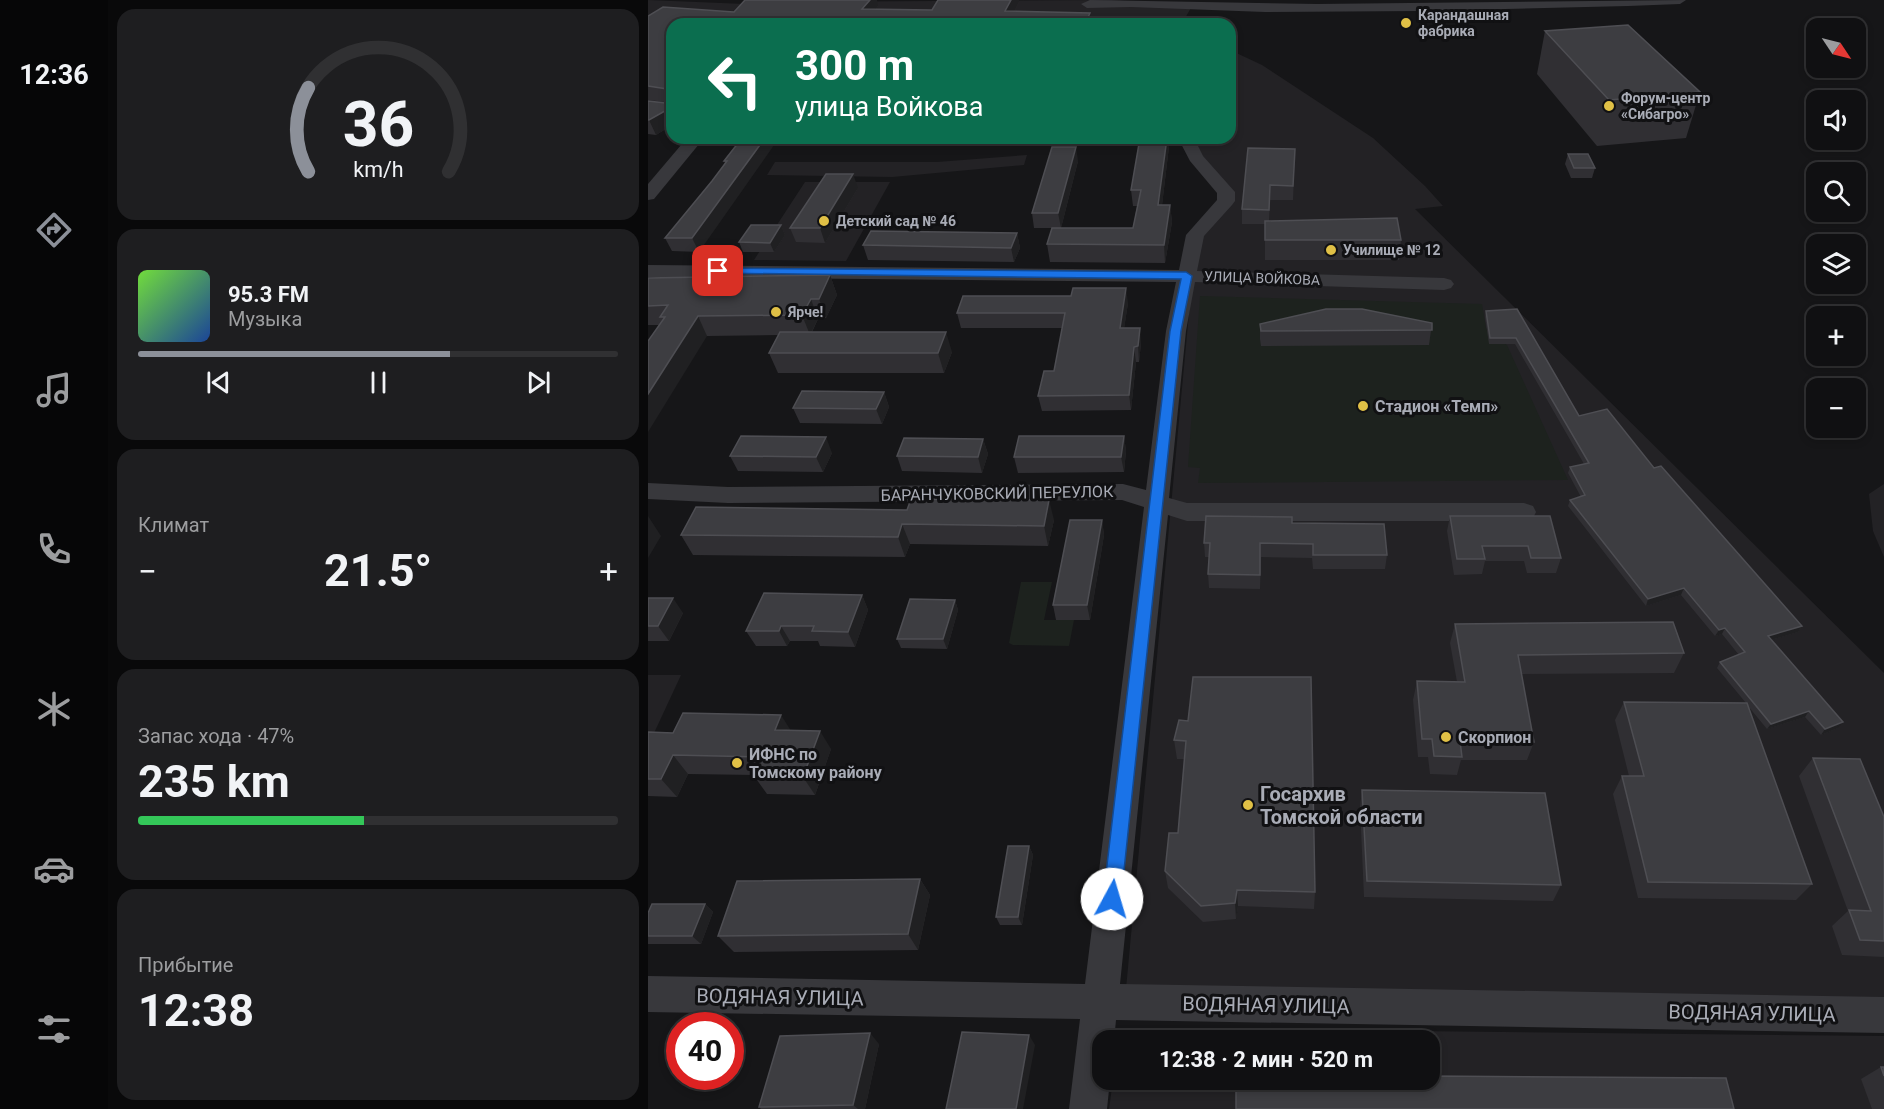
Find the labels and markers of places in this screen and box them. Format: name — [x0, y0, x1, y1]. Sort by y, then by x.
place label: Карандашная фабрика — [1418, 7, 1509, 39]
marker: Карандашная фабрика — [1399, 16, 1413, 30]
place label: Форум-центр «Сибагро» — [1621, 90, 1710, 122]
marker: Форум-центр «Сибагро» — [1602, 99, 1616, 113]
place label: Детский сад № 46 — [836, 213, 956, 229]
marker: Детский сад № 46 — [817, 214, 831, 228]
place label: Училище № 12 — [1343, 242, 1441, 258]
marker: Училище № 12 — [1324, 243, 1338, 257]
pin — [692, 245, 743, 296]
place label: Ярче! — [787, 304, 823, 320]
marker: Ярче! — [769, 305, 783, 319]
place label: Стадион «Темп» — [1375, 397, 1498, 416]
marker: Стадион «Темп» — [1356, 399, 1370, 413]
place label: Скорпион — [1458, 728, 1531, 747]
marker: Скорпион — [1439, 730, 1453, 744]
place label: ИФНС по Томскому району — [749, 745, 883, 782]
marker: ИФНС по Томскому району — [730, 756, 744, 770]
place label: Госархив Томской области — [1260, 782, 1423, 829]
marker: Госархив Томской области — [1241, 798, 1255, 812]

